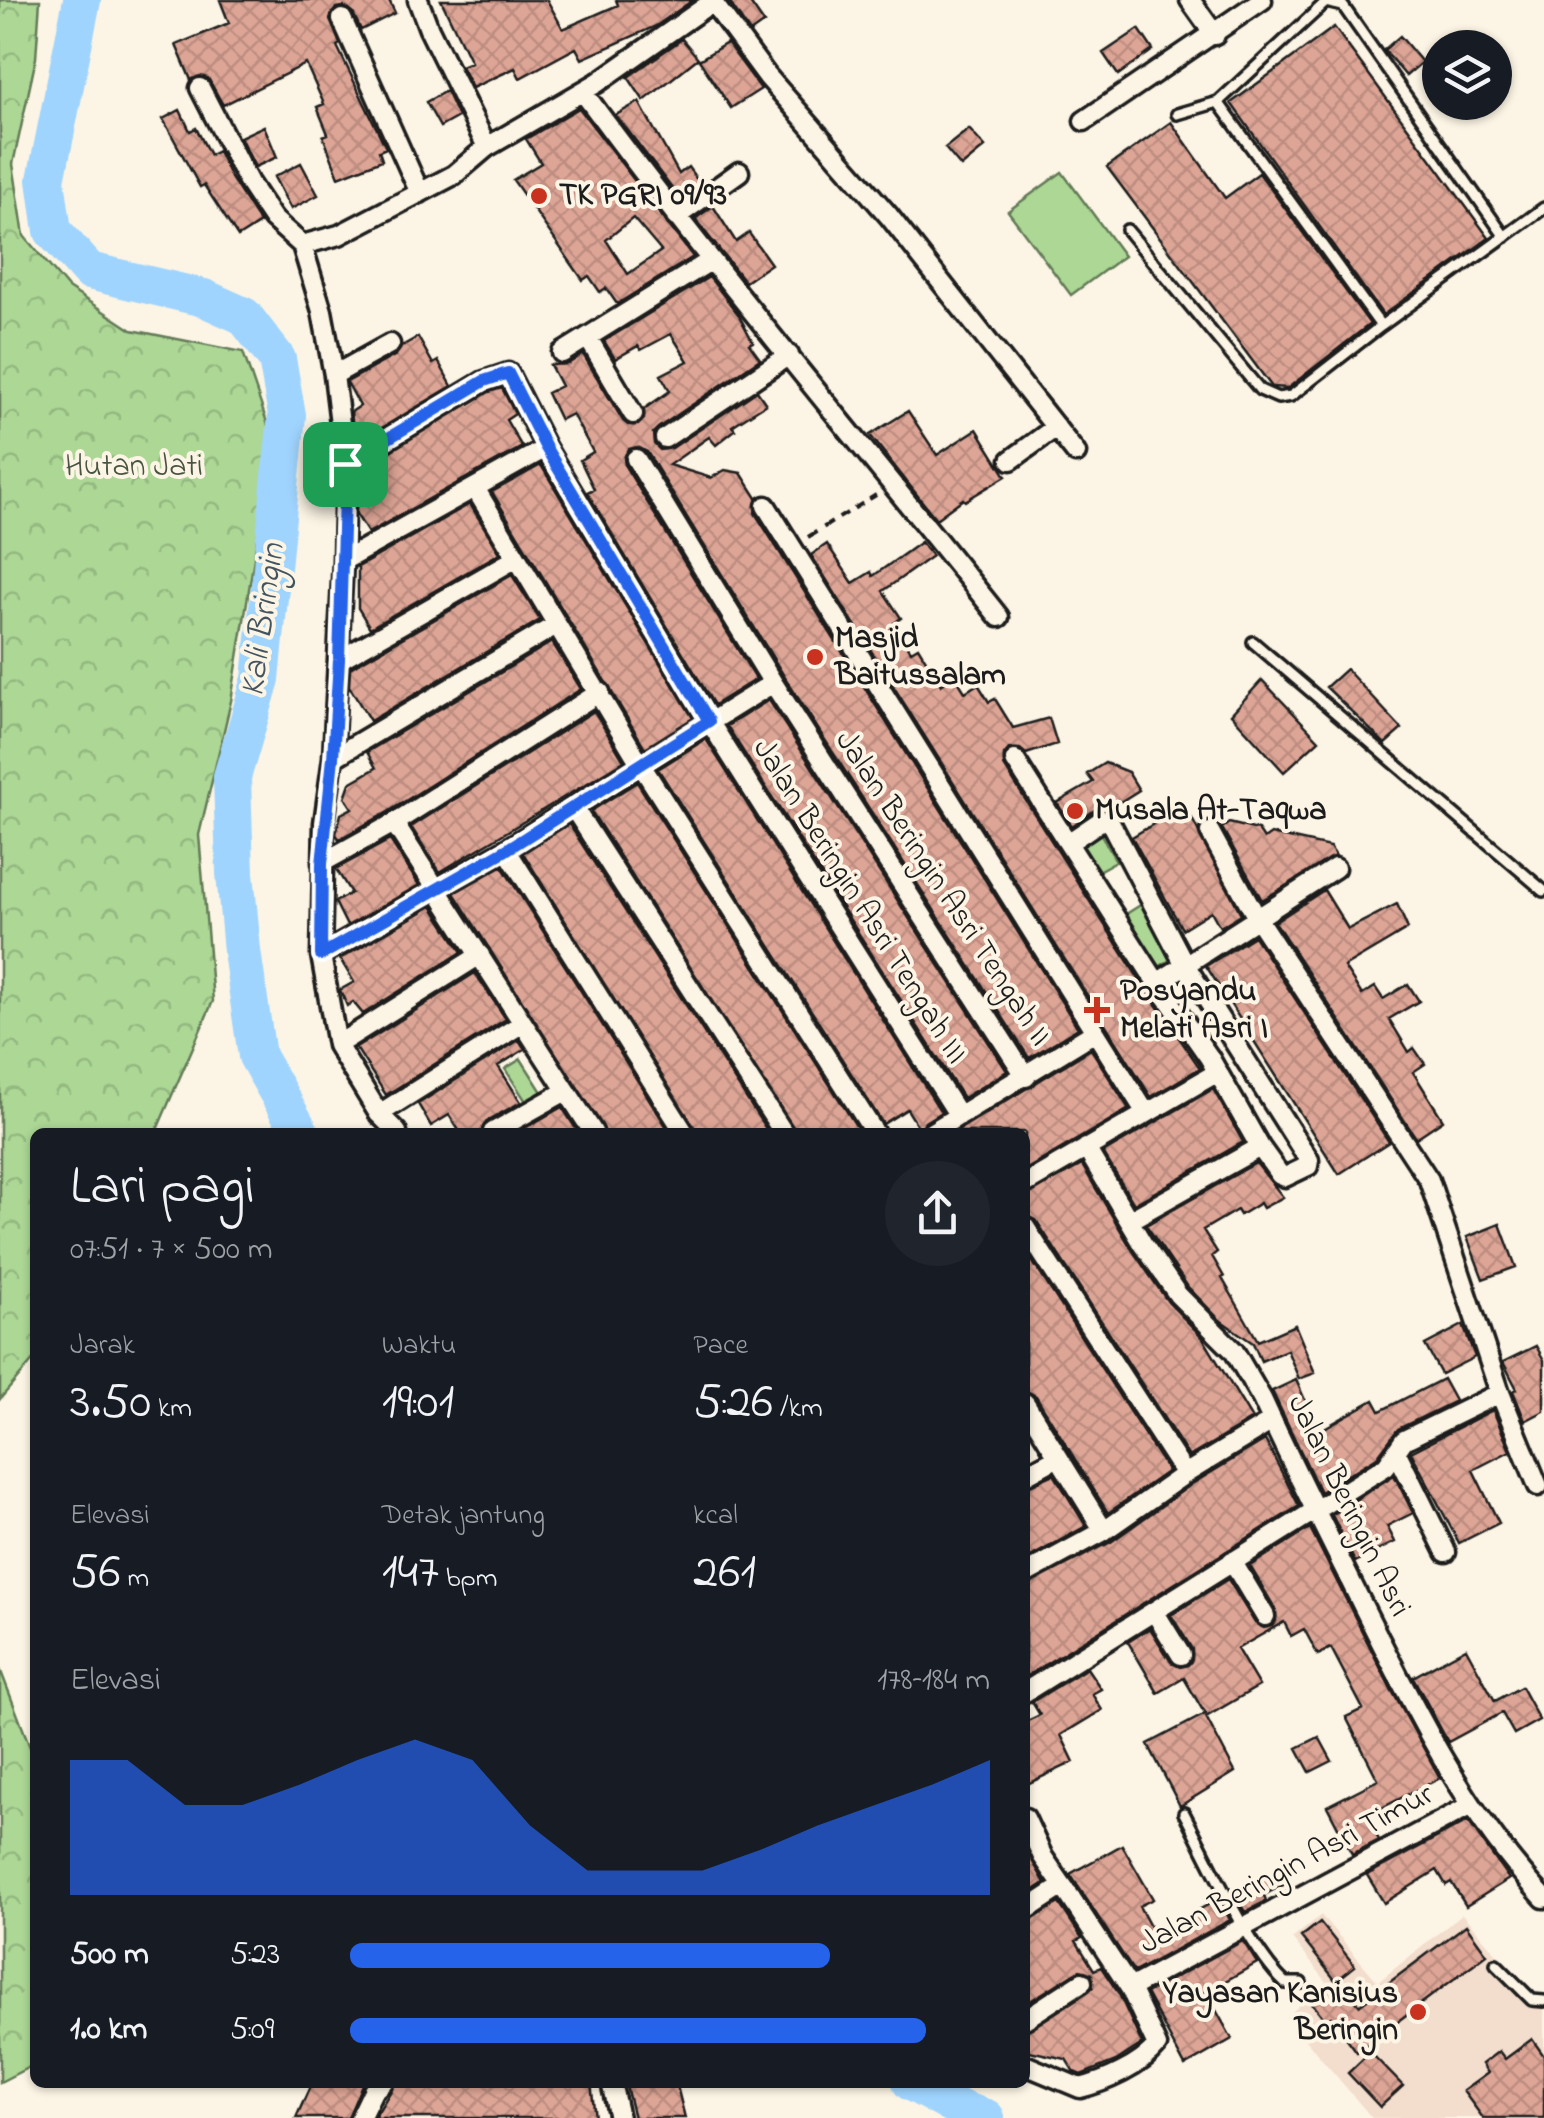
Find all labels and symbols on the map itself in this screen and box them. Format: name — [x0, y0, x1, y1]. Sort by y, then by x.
place label: TK PGRI 09/93 — [559, 173, 727, 220]
marker: TK PGRI 09/93 — [528, 185, 550, 207]
pin — [303, 422, 388, 507]
park label: Hutan Jati — [65, 444, 203, 491]
water label: Kali Bringin — [228, 538, 301, 700]
place label: Masjid Baitussalam — [833, 616, 1006, 700]
marker: Masjid Baitussalam — [804, 646, 826, 668]
street label: Jalan Beringin Asri Tengah II — [822, 722, 1062, 1056]
street label: Jalan Beringin Asri Tengah III — [739, 730, 979, 1074]
place label: Musala At-Taqwa — [1095, 788, 1327, 835]
marker: Musala At-Taqwa — [1064, 800, 1086, 822]
place label: Posyandu Melati Asri I — [1120, 969, 1268, 1053]
marker: Posyandu Melati Asri I — [1084, 997, 1110, 1023]
street label: Jalan Beringin Asri — [1274, 1387, 1422, 1625]
street label: Jalan Beringin Asri Timur — [1131, 1772, 1443, 1968]
place label: Yayasan Kanisius Beringin — [1162, 1971, 1398, 2056]
marker: Yayasan Kanisius Beringin — [1407, 2001, 1429, 2023]

